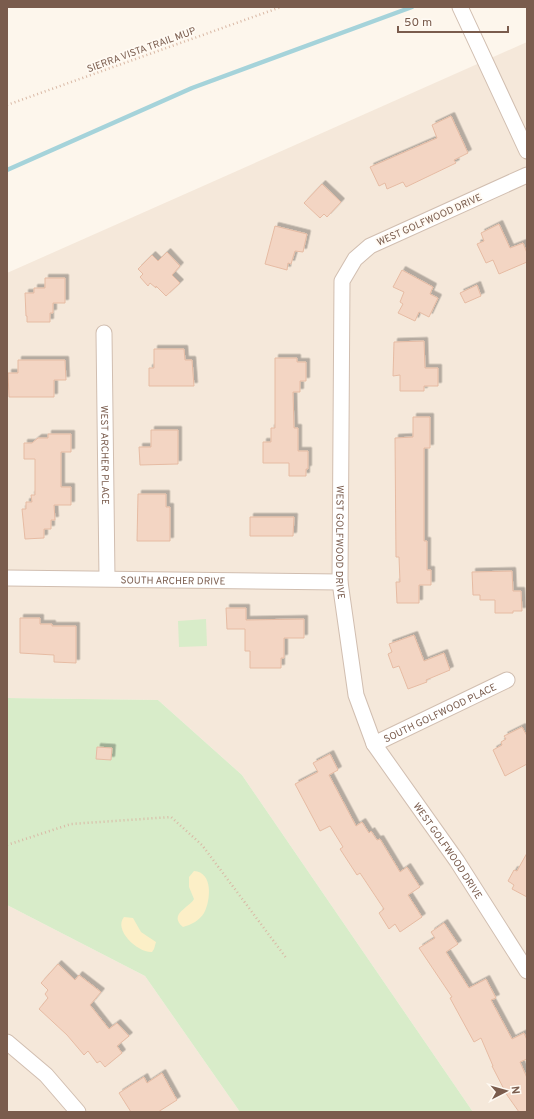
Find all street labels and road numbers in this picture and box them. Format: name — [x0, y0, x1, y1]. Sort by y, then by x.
street label: SIERRA VISTA TRAIL MUP — [85, 25, 198, 76]
street label: WEST GOLFWOOD DRIVE — [375, 191, 484, 249]
street label: WEST ARCHER PLACE — [97, 405, 111, 505]
street label: WEST GOLFWOOD DRIVE — [332, 485, 347, 600]
street label: SOUTH ARCHER DRIVE — [120, 574, 226, 589]
street label: SOUTH GOLFWOOD PLACE — [382, 681, 499, 746]
street label: WEST GOLFWOOD DRIVE — [410, 801, 485, 902]

